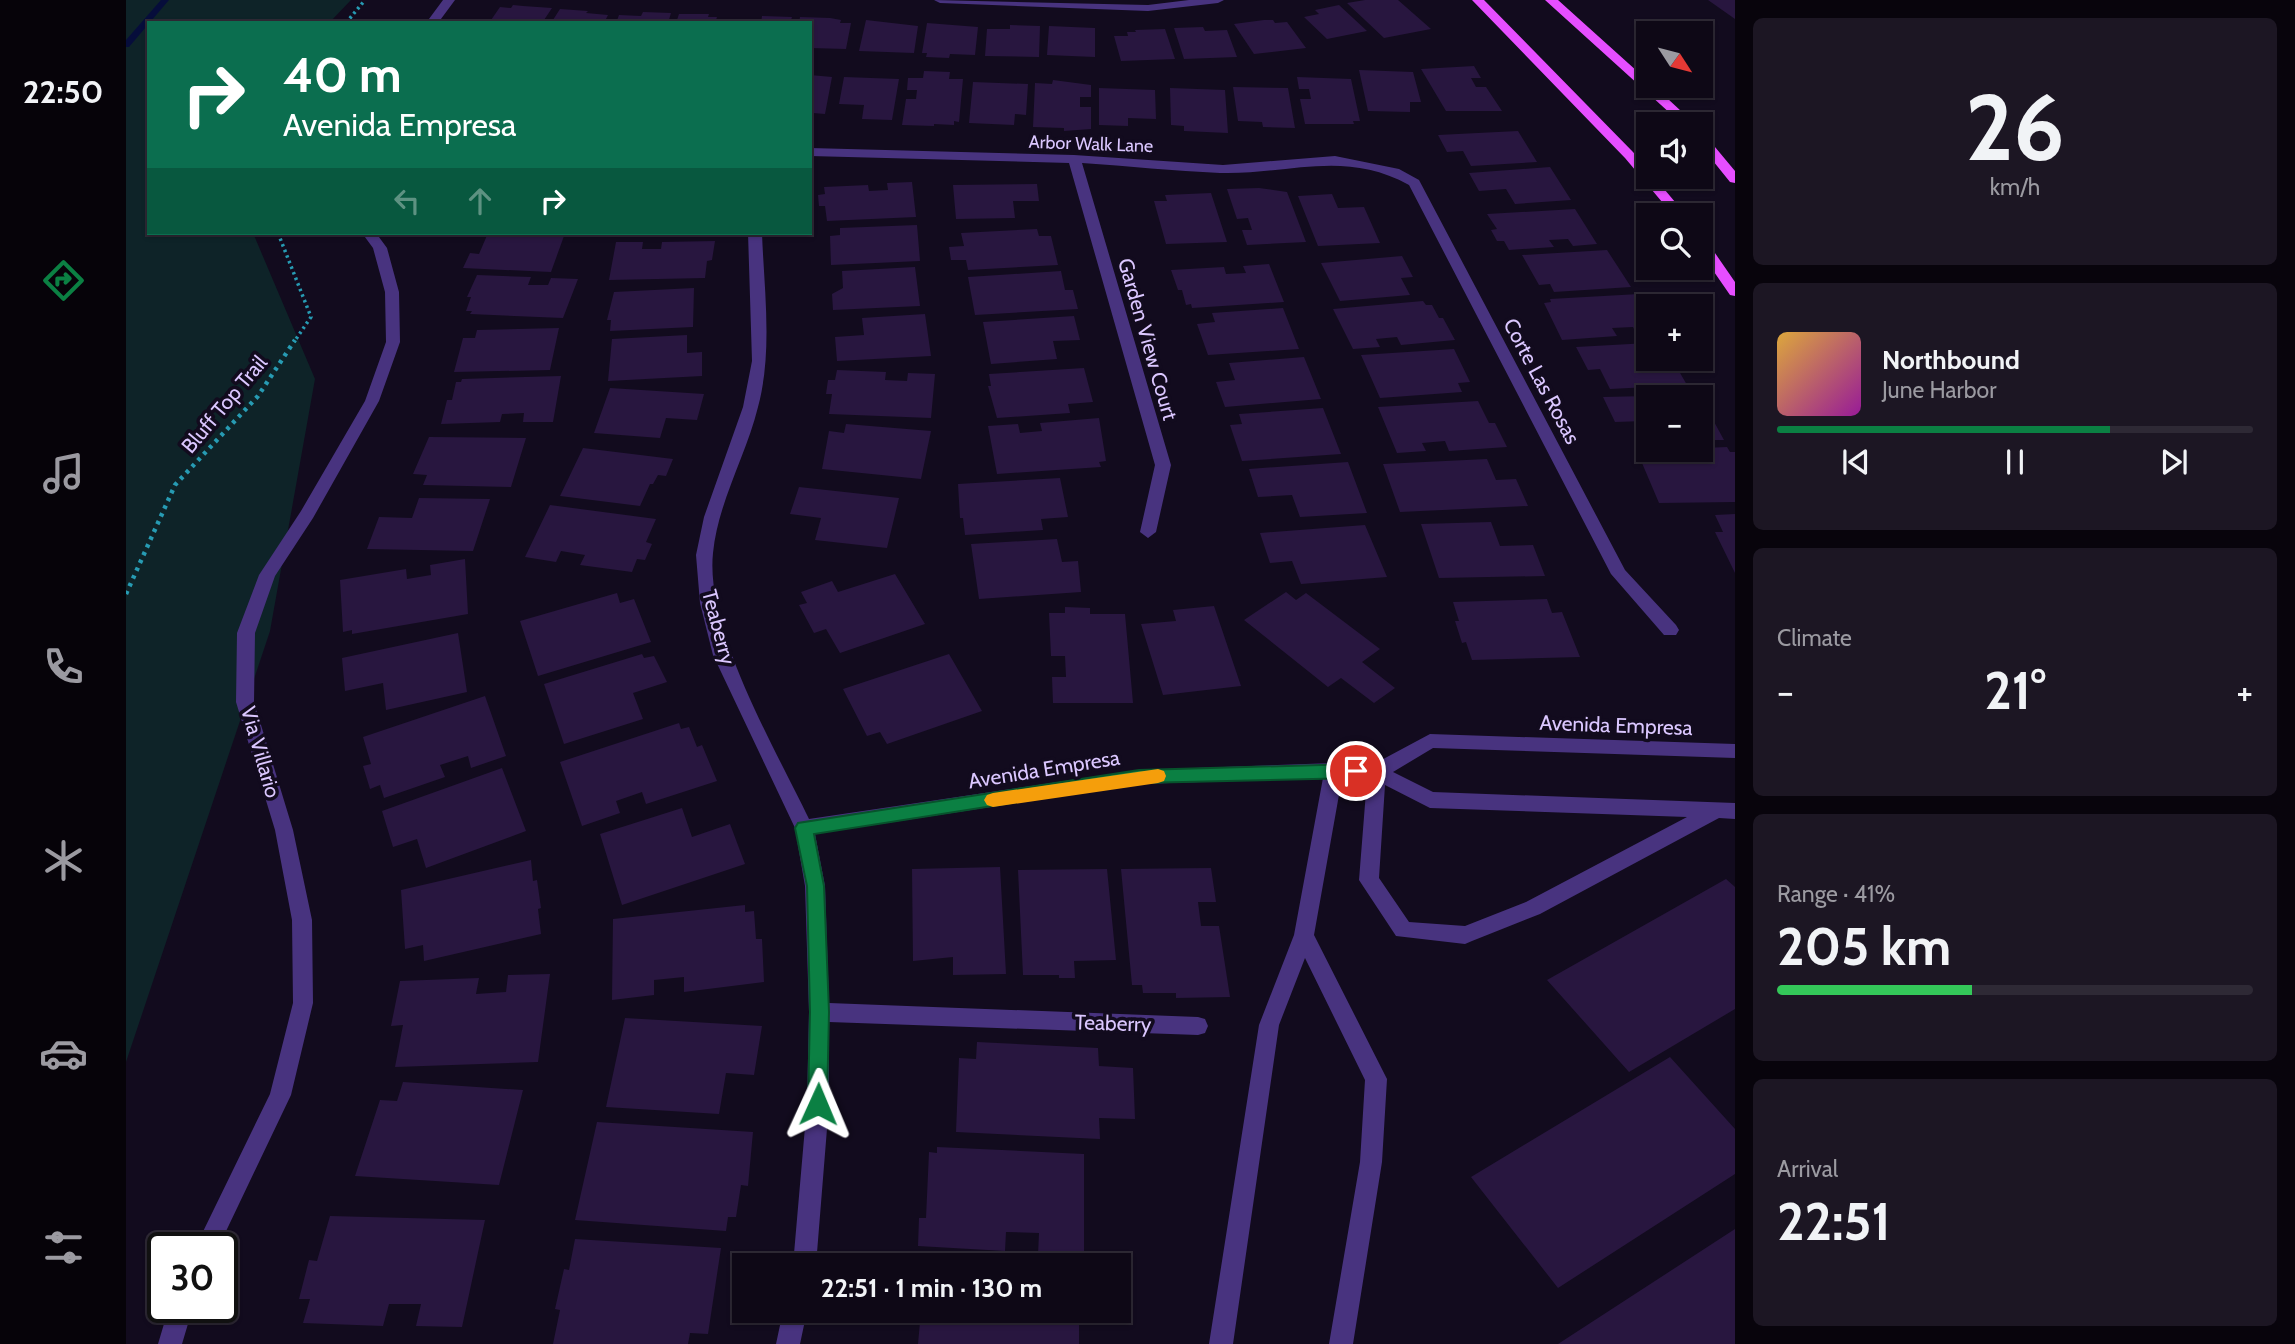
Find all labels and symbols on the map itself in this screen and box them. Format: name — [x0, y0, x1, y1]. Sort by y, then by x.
north arrow — [1636, 21, 1713, 98]
street label: Arbor Walk Lane — [1028, 131, 1154, 157]
street label: Garden View Court — [1113, 255, 1183, 423]
street label: Corte Las Rosas — [1498, 314, 1586, 448]
street label: Bluff Top Trail — [176, 350, 272, 458]
street label: Teaberry — [697, 587, 741, 668]
street label: Via Villario — [236, 703, 286, 801]
street label: Avenida Empresa — [1539, 710, 1693, 740]
pin — [1326, 741, 1386, 801]
street label: Avenida Empresa — [966, 745, 1122, 793]
street label: Teaberry — [1074, 1009, 1152, 1037]
position arrow — [781, 1067, 855, 1141]
speed limit sign: 30 — [147, 1232, 238, 1323]

